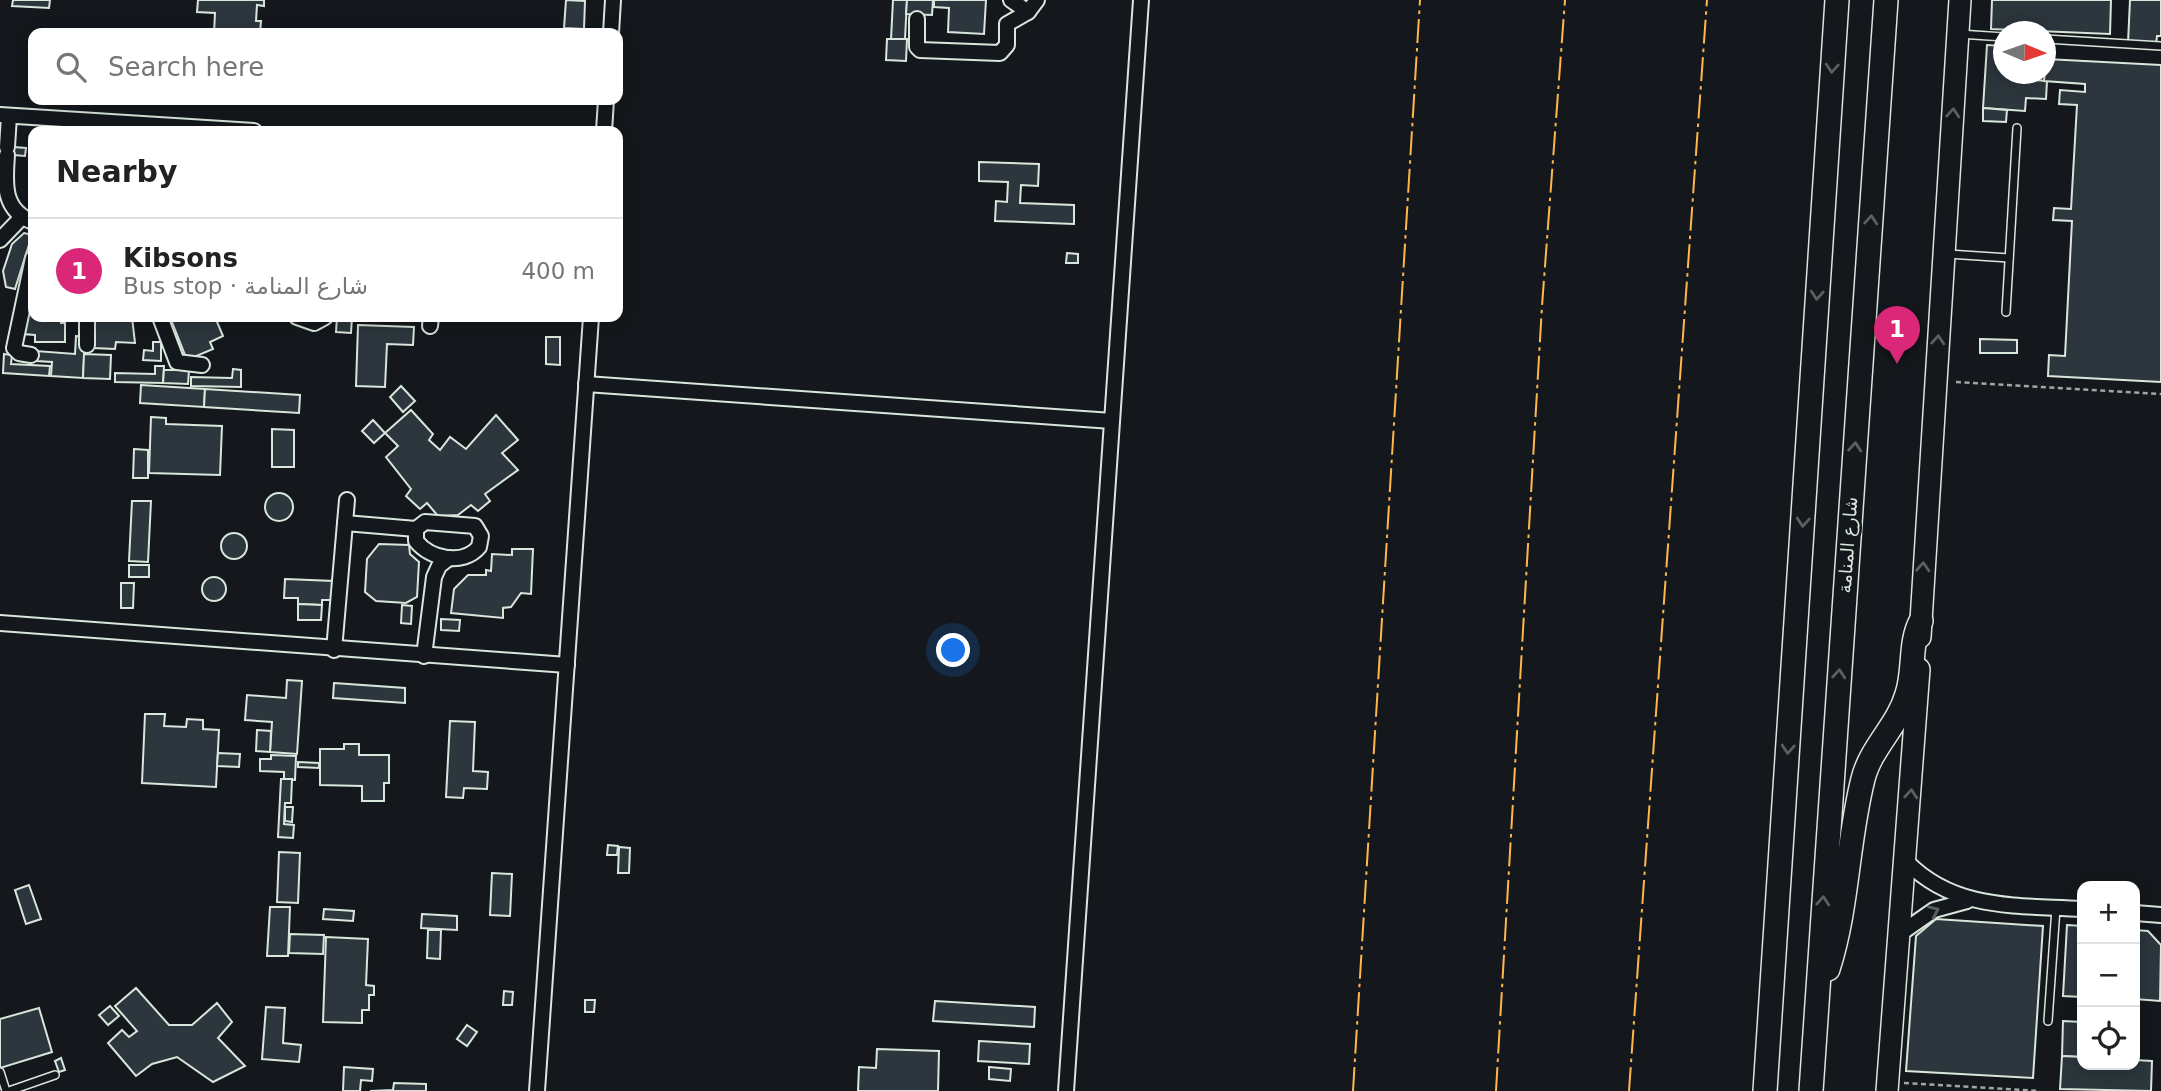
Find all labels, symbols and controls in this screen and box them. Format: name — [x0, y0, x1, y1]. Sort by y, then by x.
north arrow — [1993, 21, 2056, 84]
search box — [28, 28, 623, 105]
icon: search — [52, 48, 90, 86]
text: Search here — [108, 52, 264, 82]
one-way arrow — [1825, 63, 1840, 74]
one-way arrow — [1945, 107, 1960, 118]
text: Nearby — [56, 154, 178, 189]
one-way arrow — [1863, 214, 1878, 225]
text: Kibsons — [123, 243, 238, 273]
text: 1 — [71, 258, 87, 284]
text: 400 m — [521, 258, 595, 284]
text: Bus stop · شارع المنامة — [123, 273, 368, 299]
one-way arrow — [1810, 290, 1825, 301]
pin: 1 — [1874, 306, 1920, 364]
one-way arrow — [1930, 334, 1945, 345]
one-way arrow — [1848, 441, 1863, 452]
street label: شارع المنامة — [1834, 496, 1862, 594]
one-way arrow — [1795, 517, 1810, 528]
one-way arrow — [1916, 561, 1931, 572]
your location — [936, 633, 970, 667]
one-way arrow — [1831, 668, 1846, 679]
one-way arrow — [1780, 744, 1795, 755]
one-way arrow — [1903, 788, 1918, 799]
map controls — [2077, 881, 2140, 1070]
button: + — [2077, 881, 2140, 944]
one-way arrow — [1815, 895, 1830, 906]
one-way arrow — [1927, 905, 1939, 919]
button: − — [2077, 944, 2140, 1007]
button: locate — [2077, 1007, 2140, 1070]

